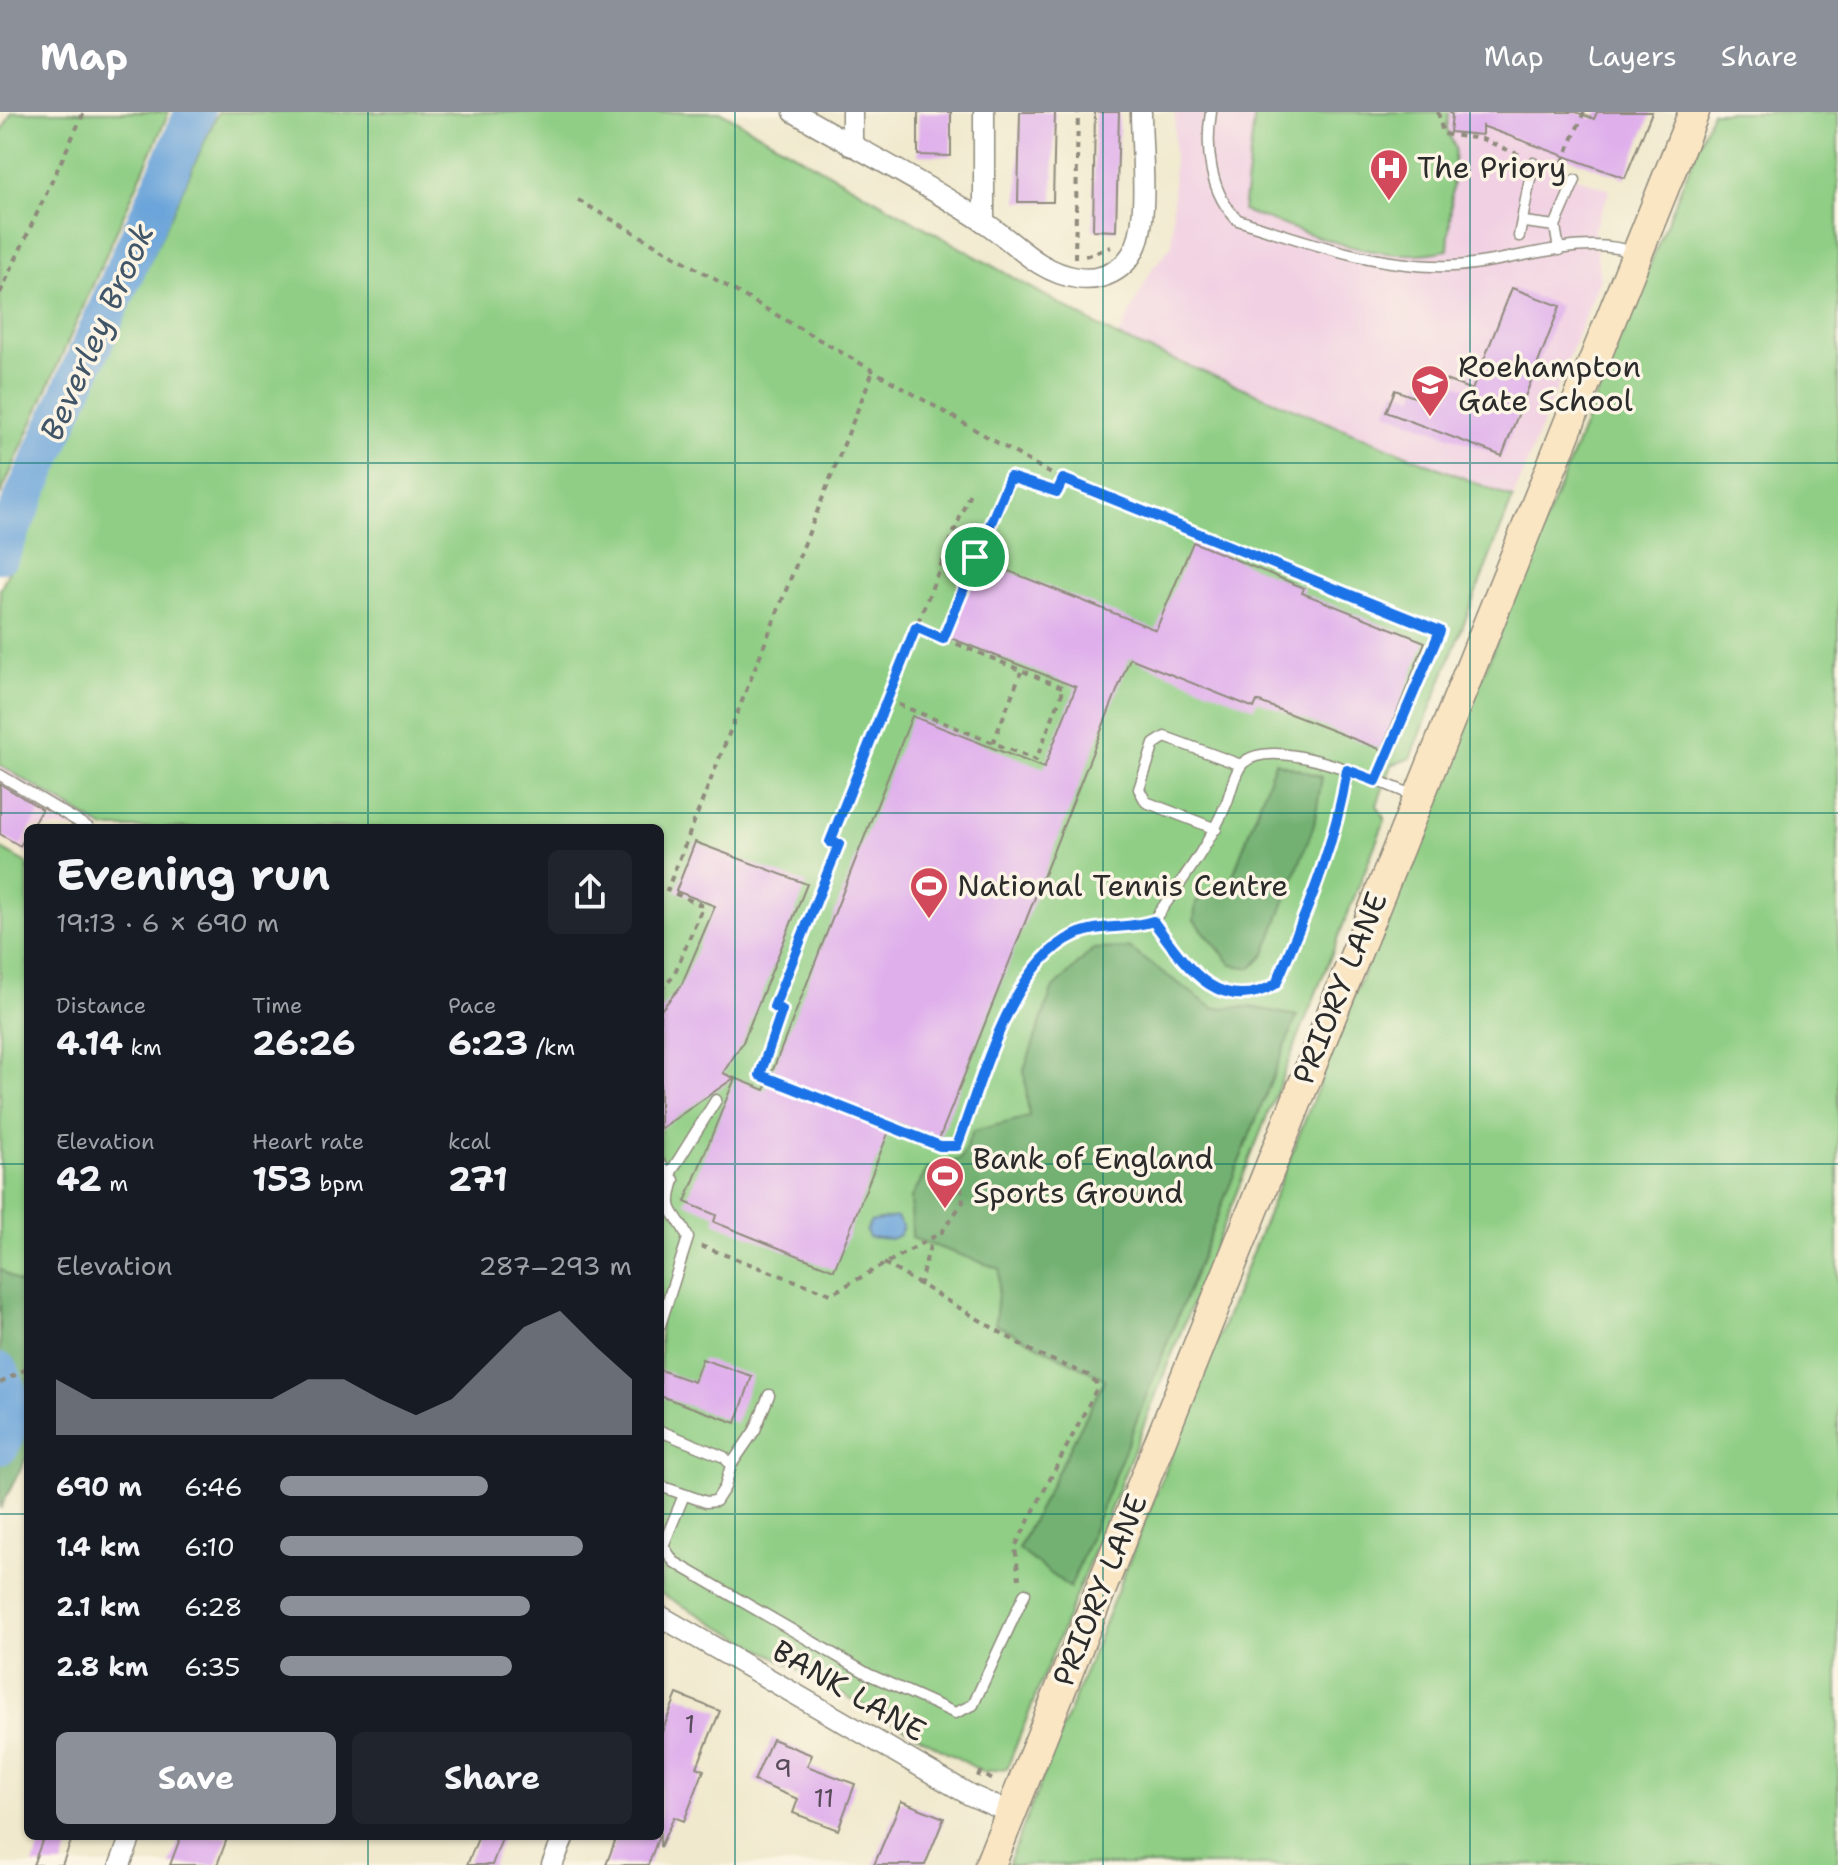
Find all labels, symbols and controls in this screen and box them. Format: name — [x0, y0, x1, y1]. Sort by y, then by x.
text: Map — [40, 31, 128, 82]
text: Map — [1484, 37, 1544, 75]
text: Layers — [1588, 37, 1677, 75]
text: Share — [1721, 37, 1798, 75]
hospital icon: The Priory — [1368, 147, 1410, 202]
place label: The Priory — [1417, 147, 1566, 188]
water label: Beverley Brook — [29, 216, 164, 447]
place label: Roehampton Gate School — [1458, 346, 1641, 421]
school or university icon: Roehampton Gate School — [1409, 363, 1451, 418]
pin — [941, 523, 1009, 591]
icon: arrive — [953, 535, 997, 579]
text: Evening run — [56, 845, 330, 904]
button: share — [548, 850, 632, 934]
sports icon: National Tennis Centre — [908, 865, 950, 920]
place label: National Tennis Centre — [957, 865, 1288, 906]
street label: PRIORY LANE — [1282, 886, 1397, 1090]
text: 19:13 · 6 × 690 m — [56, 905, 279, 940]
text: Distance — [56, 991, 146, 1020]
text: Time — [252, 991, 302, 1020]
text: Pace — [448, 991, 496, 1020]
text: 4.14 — [56, 1020, 123, 1066]
text: 26:26 — [252, 1020, 356, 1066]
text: 6:23 — [448, 1020, 528, 1066]
text: km — [123, 1033, 162, 1062]
text: /km — [528, 1033, 575, 1062]
text: Elevation — [56, 1127, 154, 1156]
text: Heart rate — [252, 1127, 364, 1156]
text: kcal — [448, 1127, 491, 1156]
place label: Bank of England Sports Ground — [973, 1138, 1213, 1213]
sports icon: Bank of England Sports Ground — [924, 1155, 966, 1210]
text: 42 — [56, 1156, 102, 1202]
text: 153 — [252, 1156, 312, 1202]
text: 271 — [448, 1156, 508, 1202]
text: m — [102, 1169, 128, 1198]
text: bpm — [312, 1169, 364, 1198]
text: Elevation — [56, 1248, 172, 1283]
text: 287–293 m — [478, 1248, 632, 1283]
text: 690 m — [56, 1469, 142, 1504]
text: 6:46 — [184, 1469, 243, 1504]
street label: PRIORY LANE — [1042, 1488, 1157, 1692]
text: 1.4 km — [56, 1529, 140, 1564]
text: 6:10 — [184, 1529, 235, 1564]
text: 2.1 km — [56, 1589, 140, 1624]
text: 6:28 — [184, 1589, 243, 1624]
street label: BANK LANE — [765, 1630, 933, 1751]
text: 2.8 km — [56, 1649, 149, 1684]
text: 6:35 — [184, 1649, 240, 1684]
house number: 1 — [685, 1706, 695, 1741]
button: Save — [56, 1732, 336, 1824]
button: Share — [352, 1732, 632, 1824]
house number: 9 — [774, 1750, 792, 1785]
house number: 11 — [814, 1780, 834, 1815]

